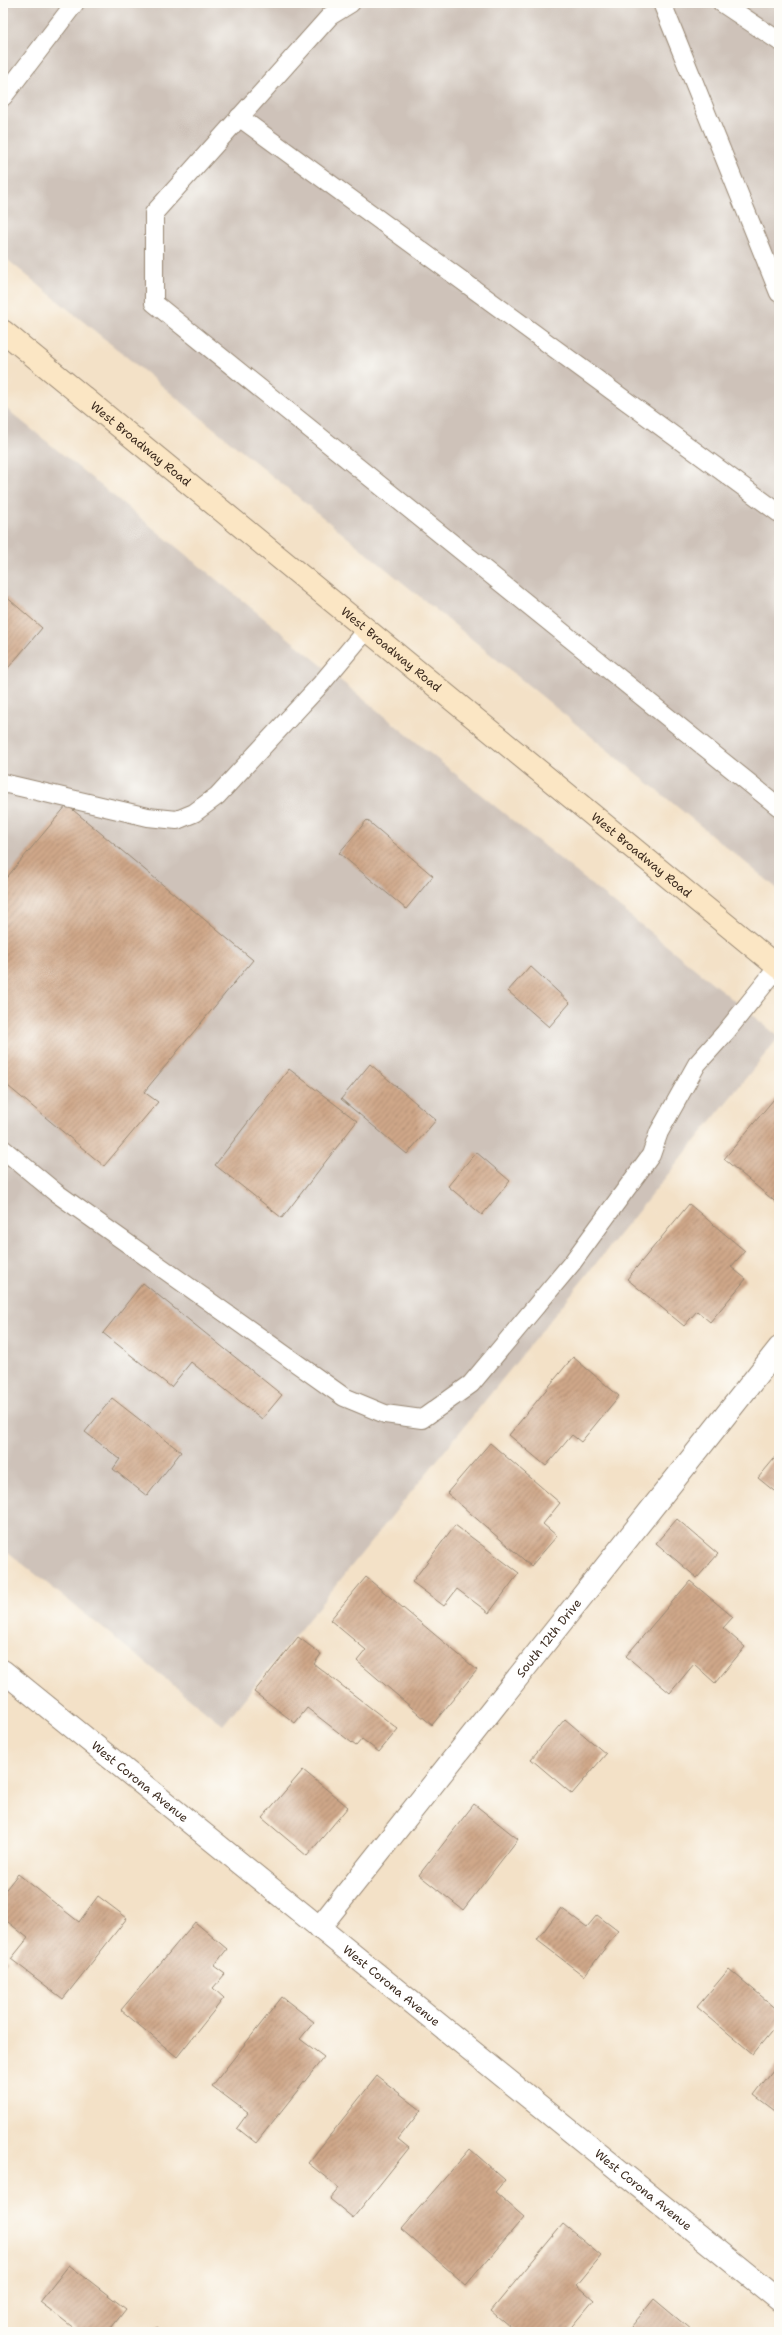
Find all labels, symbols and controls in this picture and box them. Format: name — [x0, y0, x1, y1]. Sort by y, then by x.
street label: West Broadway Road — [87, 398, 195, 490]
street label: West Broadway Road — [337, 603, 445, 696]
street label: West Broadway Road — [588, 809, 695, 901]
street label: South 12th Drive — [513, 1595, 585, 1681]
street label: West Corona Avenue — [88, 1738, 192, 1826]
street label: West Corona Avenue — [340, 1942, 443, 2030]
street label: West Corona Avenue — [591, 2146, 695, 2234]

